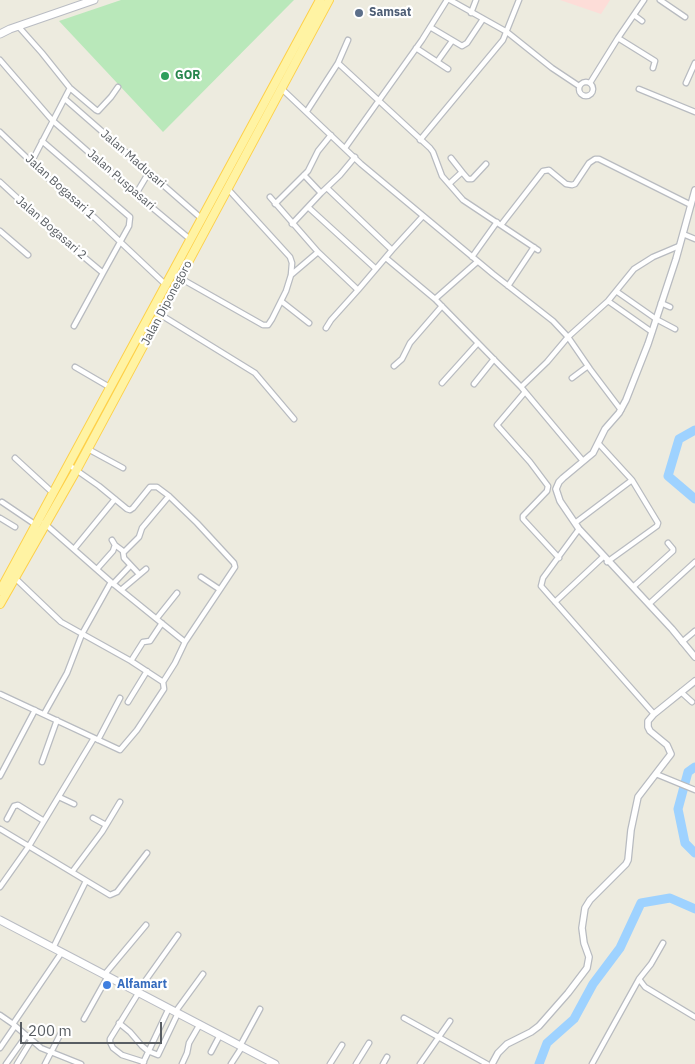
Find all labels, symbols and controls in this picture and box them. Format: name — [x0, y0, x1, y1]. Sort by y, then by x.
place label: Samsat — [369, 6, 411, 20]
marker: Samsat — [353, 7, 365, 19]
place label: GOR — [175, 69, 200, 83]
marker: GOR — [159, 70, 171, 82]
street label: Jalan Madusari — [98, 127, 168, 191]
street label: Jalan Puspasari — [84, 147, 158, 213]
street label: Jalan Bogasari 1 — [22, 152, 98, 222]
street label: Jalan Bogasari 2 — [13, 193, 89, 263]
street label: Jalan Diponegoro — [139, 258, 195, 348]
place label: Alfamart — [117, 978, 167, 992]
marker: Alfamart — [101, 979, 113, 991]
scale bar — [22, 1012, 165, 1044]
text: 200 m — [28, 1021, 72, 1040]

